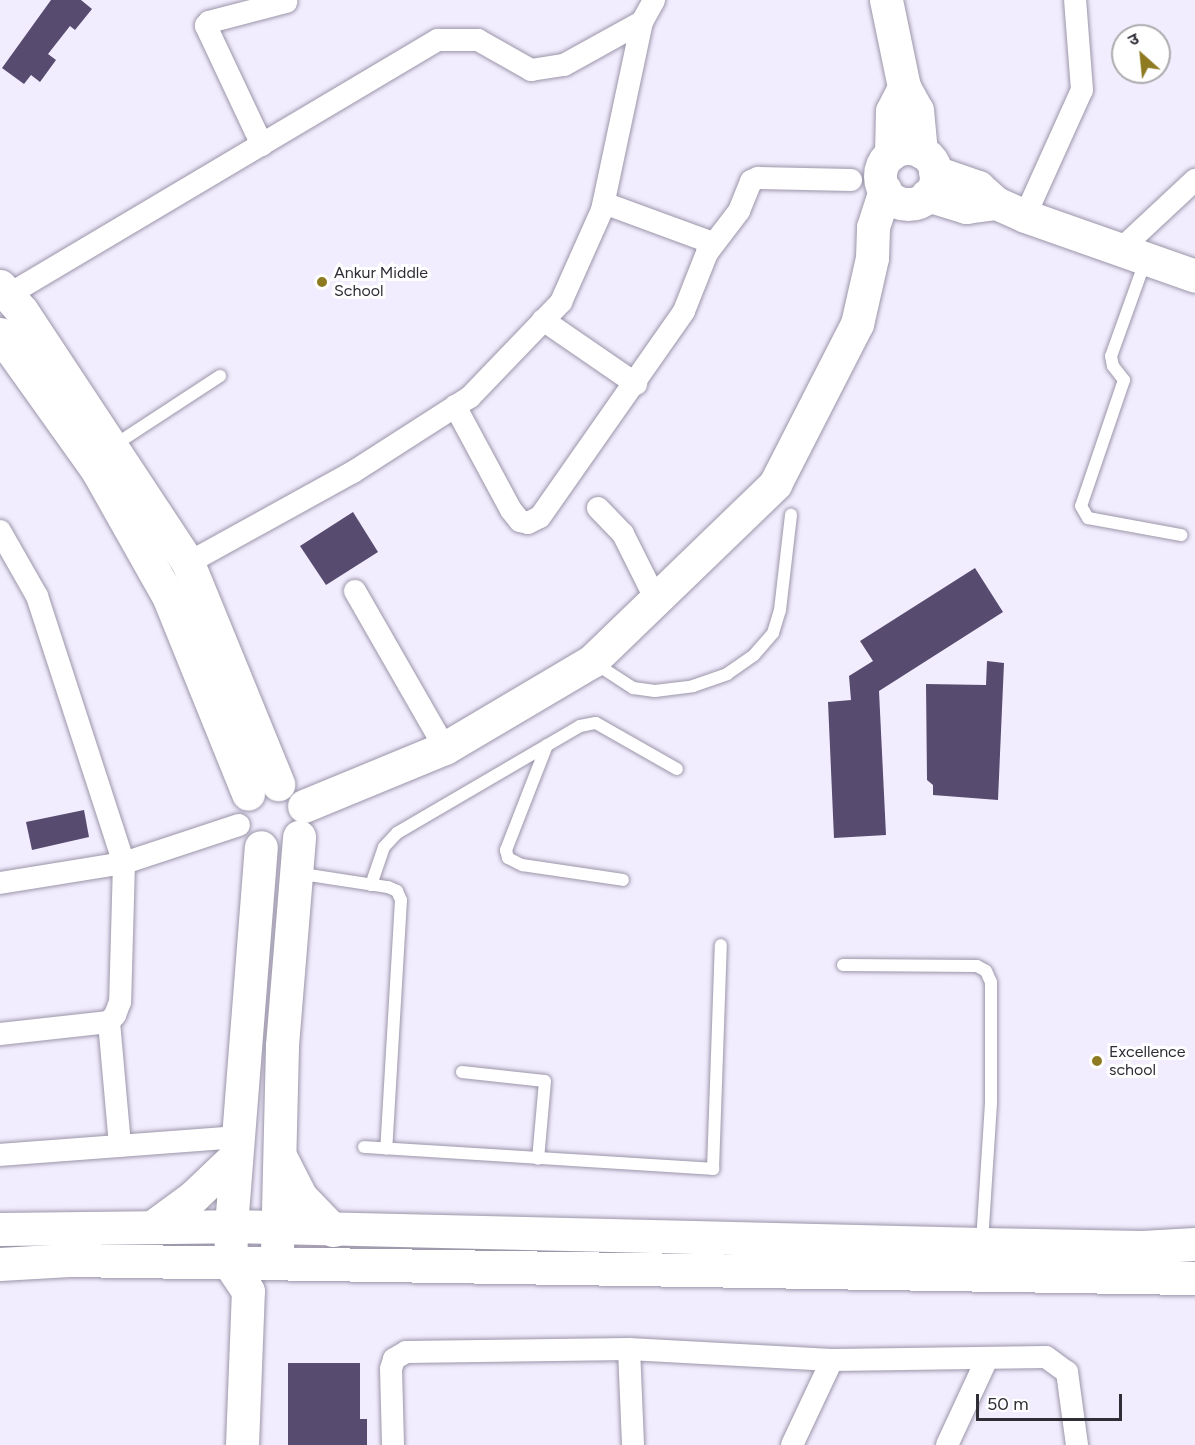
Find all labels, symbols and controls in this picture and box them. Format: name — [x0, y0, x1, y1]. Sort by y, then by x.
north arrow — [1111, 24, 1171, 84]
text: उ — [1125, 29, 1142, 50]
place label: Ankur Middle School — [334, 263, 428, 301]
marker: Ankur Middle School — [315, 275, 329, 289]
place label: Excellence school — [1109, 1042, 1185, 1080]
marker: Excellence school — [1090, 1054, 1104, 1068]
scale bar — [979, 1382, 1124, 1420]
text: 50 m — [987, 1393, 1029, 1415]

